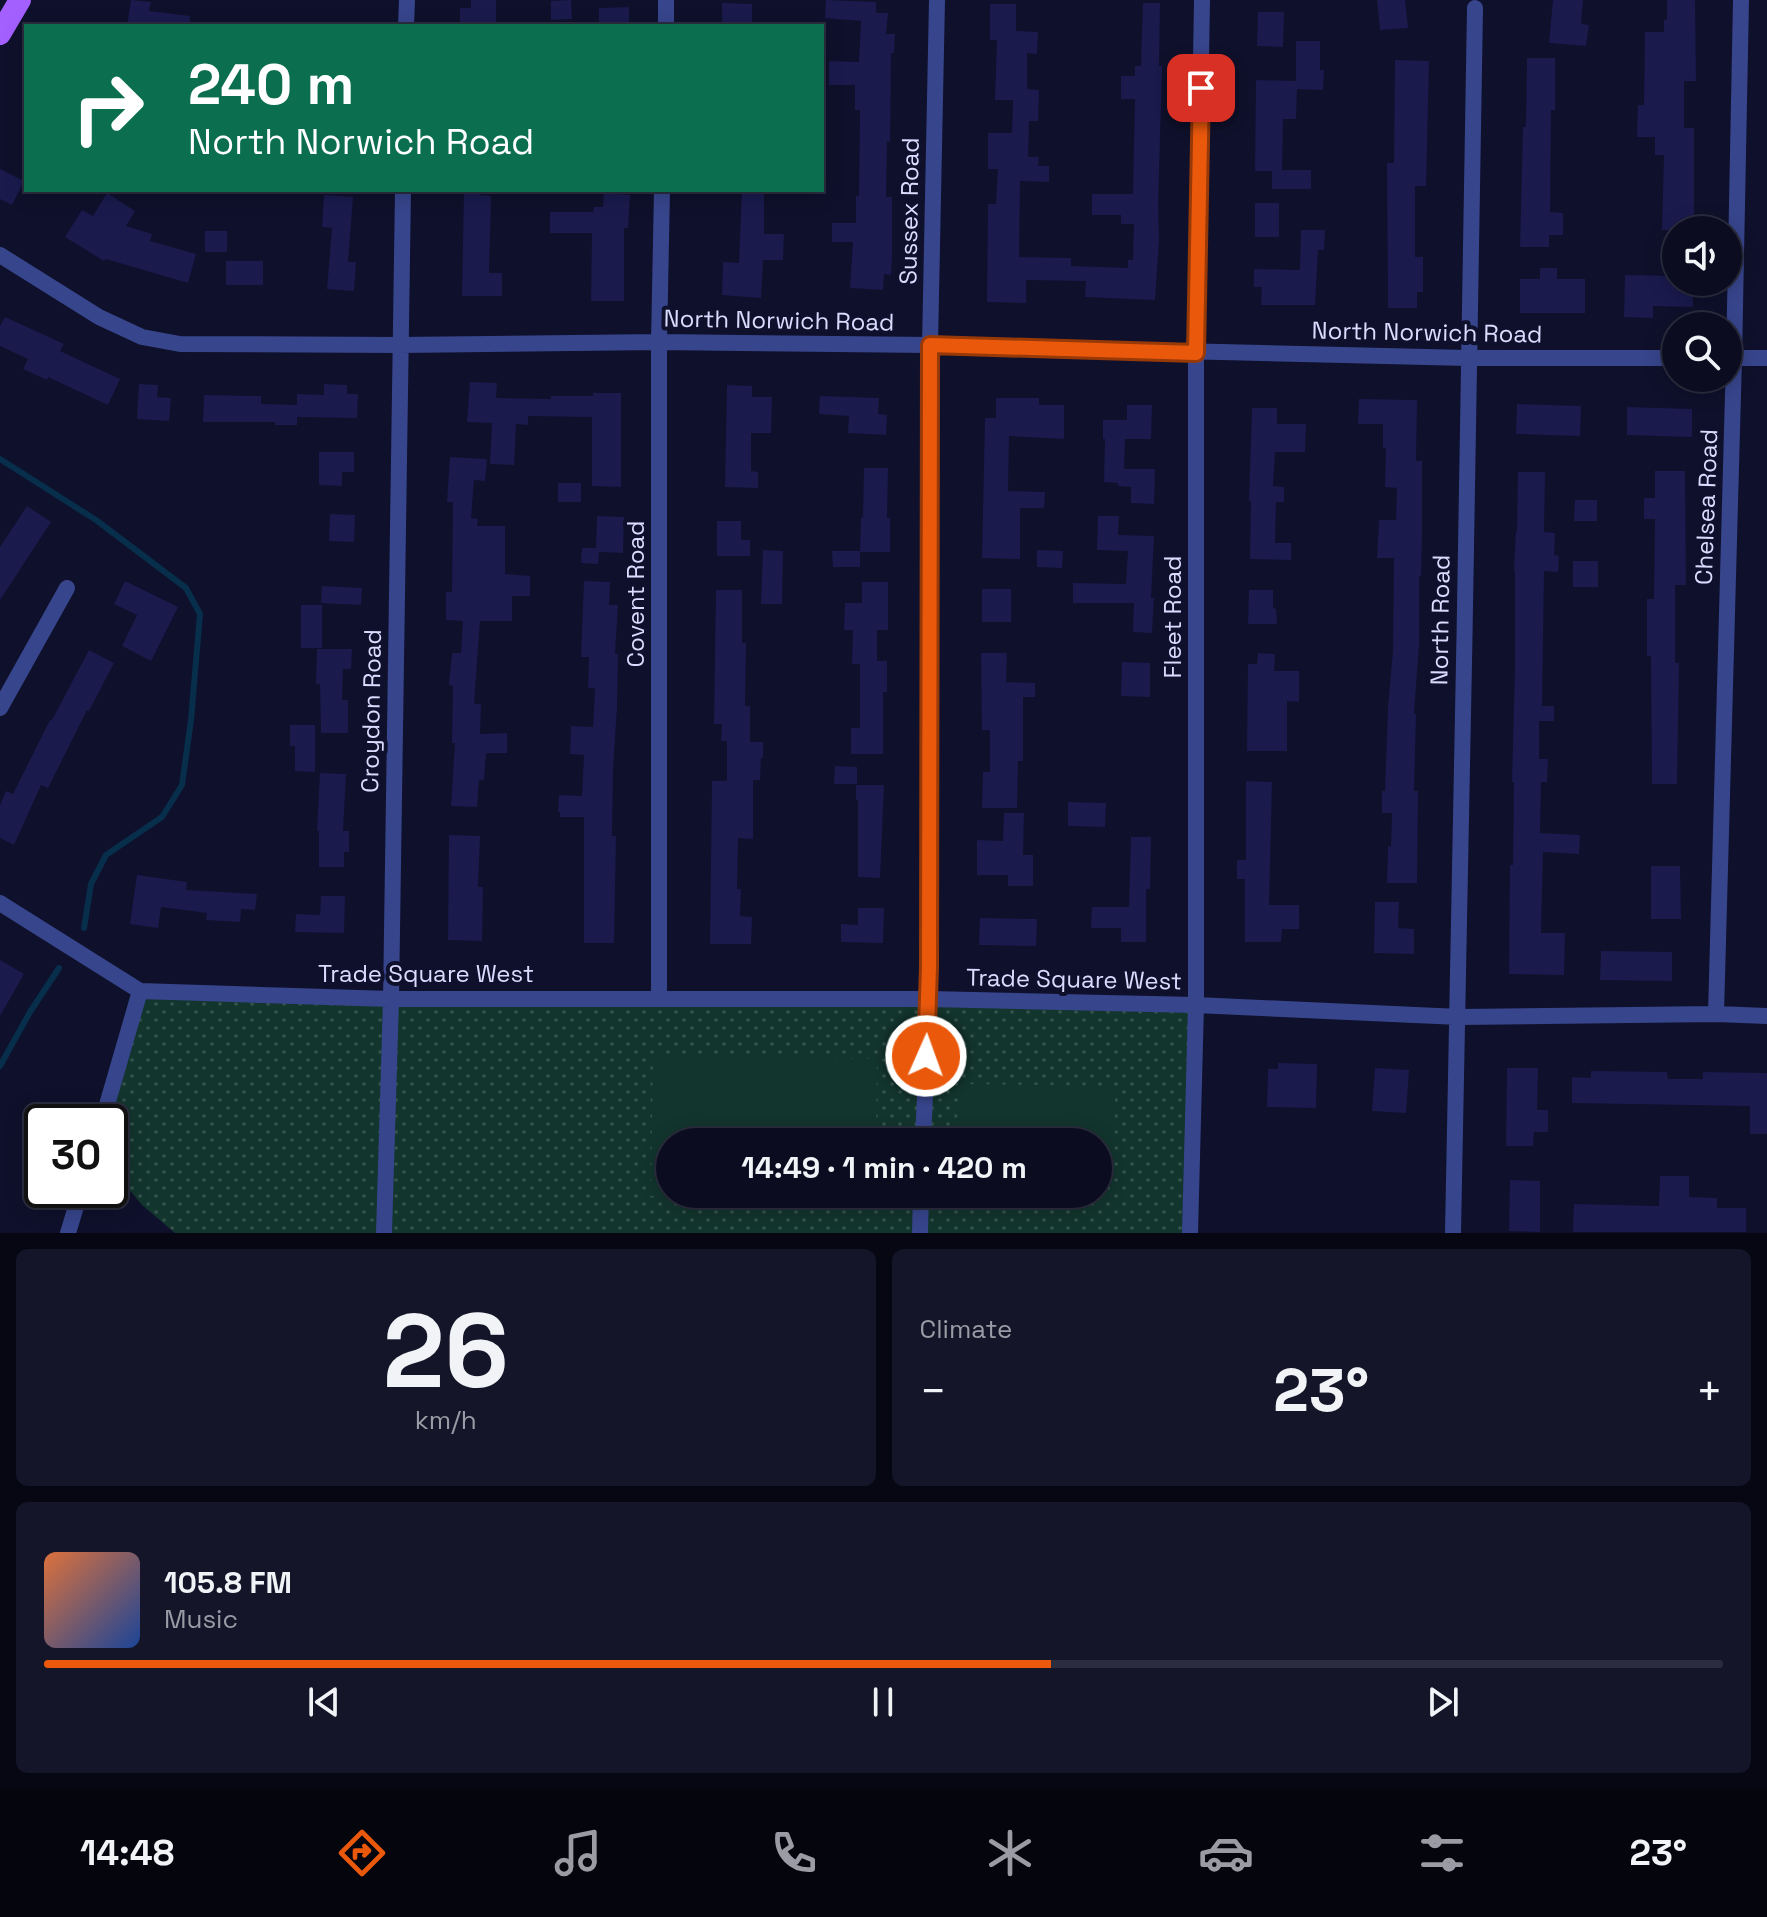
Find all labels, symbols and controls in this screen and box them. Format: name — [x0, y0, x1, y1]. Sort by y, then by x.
text: 240 m — [188, 49, 354, 120]
pin — [1167, 54, 1235, 122]
icon: right — [56, 56, 160, 160]
icon: arrive — [1179, 66, 1223, 110]
text: North Norwich Road — [188, 119, 534, 165]
street label: Sussex Road — [892, 137, 926, 285]
map controls — [1662, 216, 1742, 392]
button: sound — [1662, 216, 1742, 296]
street label: North Norwich Road — [663, 302, 895, 338]
button: search — [1662, 312, 1742, 392]
street label: North Norwich Road — [1311, 314, 1543, 350]
street label: Chelsea Road — [1688, 429, 1724, 585]
street label: Covent Road — [620, 521, 651, 667]
street label: North Road — [1423, 554, 1457, 686]
street label: Fleet Road — [1157, 556, 1188, 678]
street label: Croydon Road — [354, 629, 388, 793]
street label: Trade Square West — [318, 958, 534, 989]
street label: Trade Square West — [966, 962, 1182, 996]
position arrow — [884, 1014, 968, 1098]
speed limit sign: 30 — [24, 1104, 128, 1208]
text: 14:49 · 1 min · 420 m — [741, 1148, 1027, 1187]
text: 26 — [383, 1285, 509, 1417]
text: Climate — [920, 1312, 1012, 1346]
text: 23° — [1273, 1352, 1369, 1429]
text: − — [920, 1363, 947, 1419]
text: + — [1696, 1363, 1723, 1419]
text: km/h — [415, 1403, 477, 1437]
text: 105.8 FM — [164, 1563, 292, 1602]
text: Music — [164, 1602, 238, 1636]
icon: previous — [302, 1680, 346, 1724]
icon: pause — [861, 1680, 905, 1724]
icon: next — [1421, 1680, 1465, 1724]
icon: directions — [334, 1825, 390, 1881]
icon: music — [550, 1825, 606, 1881]
icon: phone — [766, 1825, 822, 1881]
icon: climate — [982, 1825, 1038, 1881]
icon: car — [1198, 1825, 1254, 1881]
icon: filters — [1414, 1825, 1470, 1881]
text: 14:48 — [80, 1830, 174, 1876]
text: 23° — [1630, 1830, 1687, 1876]

